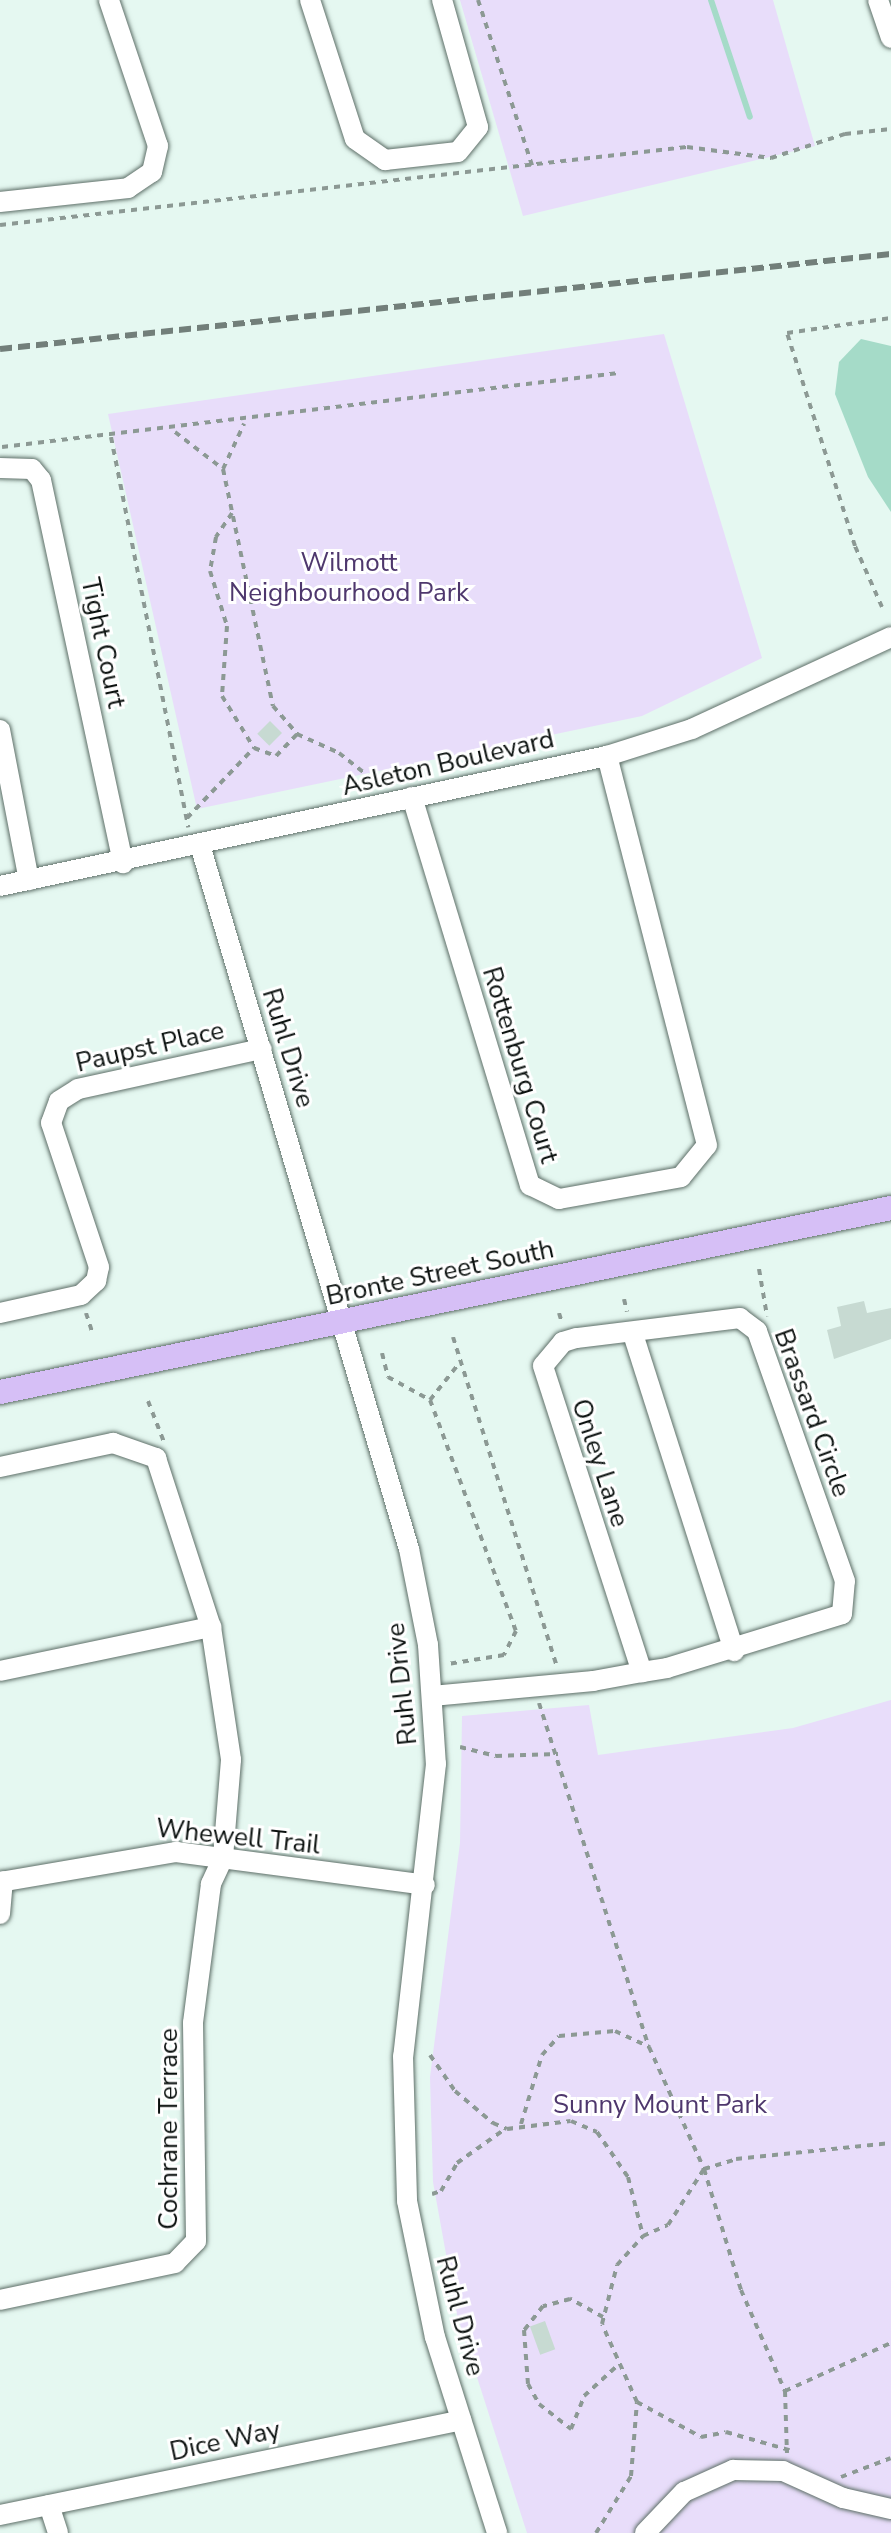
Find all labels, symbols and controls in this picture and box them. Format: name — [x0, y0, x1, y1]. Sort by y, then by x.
park label: Wilmott Neighbourhood Park — [229, 547, 469, 608]
street label: Tight Court — [74, 575, 132, 711]
street label: Asleton Boulevard — [339, 723, 557, 803]
street label: Rottenburg Court — [475, 963, 565, 1167]
street label: Ruhl Drive — [255, 985, 321, 1111]
street label: Paupst Place — [73, 1015, 227, 1079]
street label: Bronte Street South — [323, 1234, 557, 1312]
street label: Brassard Circle — [767, 1325, 857, 1501]
street label: Onley Lane — [565, 1395, 635, 1531]
street label: Ruhl Drive — [380, 1621, 424, 1747]
street label: Whewell Trail — [154, 1813, 322, 1861]
street label: Cochrane Terrace — [153, 2028, 185, 2230]
park label: Sunny Mount Park — [553, 2089, 767, 2121]
street label: Ruhl Drive — [429, 2253, 491, 2379]
street label: Dice Way — [167, 2414, 283, 2468]

